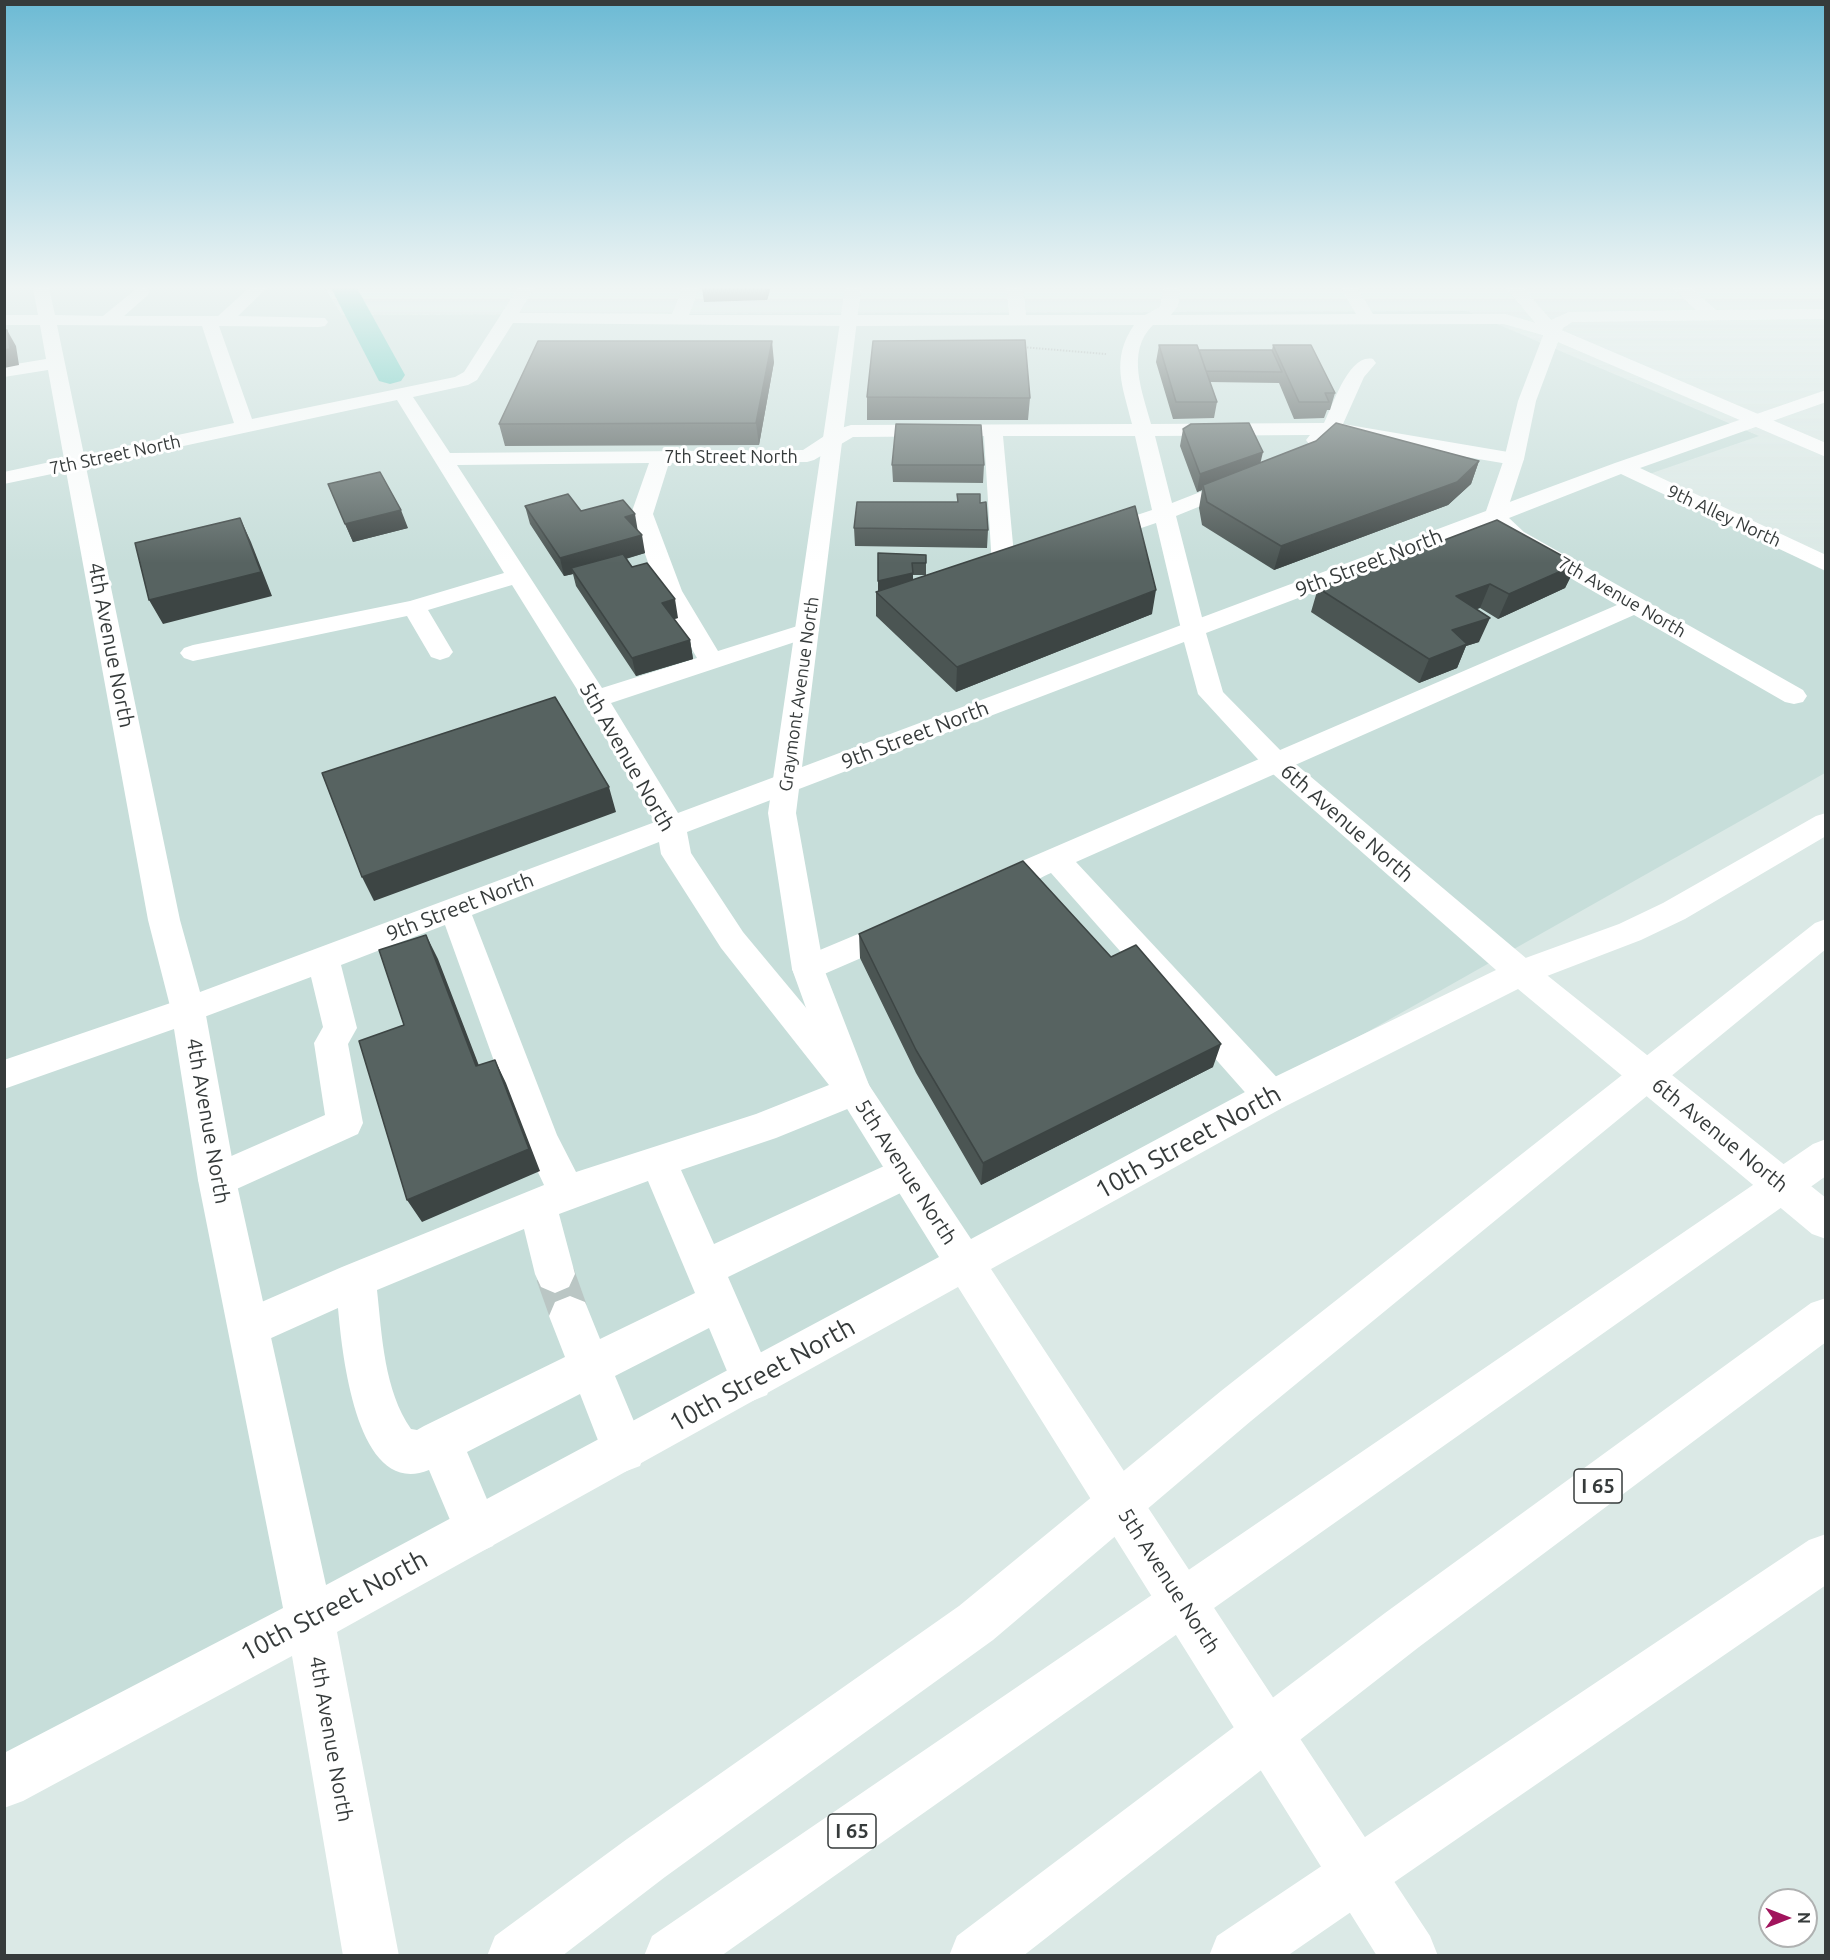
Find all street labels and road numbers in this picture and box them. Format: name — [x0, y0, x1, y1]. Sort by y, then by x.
street label: 7th Street North — [47, 431, 183, 479]
street label: 7th Street North — [664, 446, 798, 468]
street label: 9th Alley North — [1664, 480, 1784, 552]
street label: 9th Street North — [1292, 523, 1446, 603]
street label: 7th Avenue North — [1554, 552, 1690, 642]
street label: 4th Avenue North — [83, 560, 139, 730]
street label: Graymont Avenue North — [775, 595, 823, 793]
street label: 5th Avenue North — [574, 678, 680, 836]
street label: 9th Street North — [838, 695, 992, 775]
street label: 6th Avenue North — [1275, 758, 1419, 888]
street label: 9th Street North — [383, 867, 537, 947]
street label: 4th Avenue North — [181, 1036, 235, 1206]
street label: 6th Avenue North — [1647, 1072, 1793, 1198]
street label: 10th Street North — [1090, 1078, 1286, 1206]
street label: 5th Avenue North — [850, 1095, 962, 1249]
street label: 10th Street North — [664, 1311, 860, 1439]
road number: I 65 — [1574, 1469, 1622, 1503]
street label: 5th Avenue North — [1113, 1504, 1225, 1658]
street label: 10th Street North — [235, 1543, 433, 1669]
street label: 4th Avenue North — [304, 1654, 358, 1824]
road number: I 65 — [828, 1814, 876, 1848]

